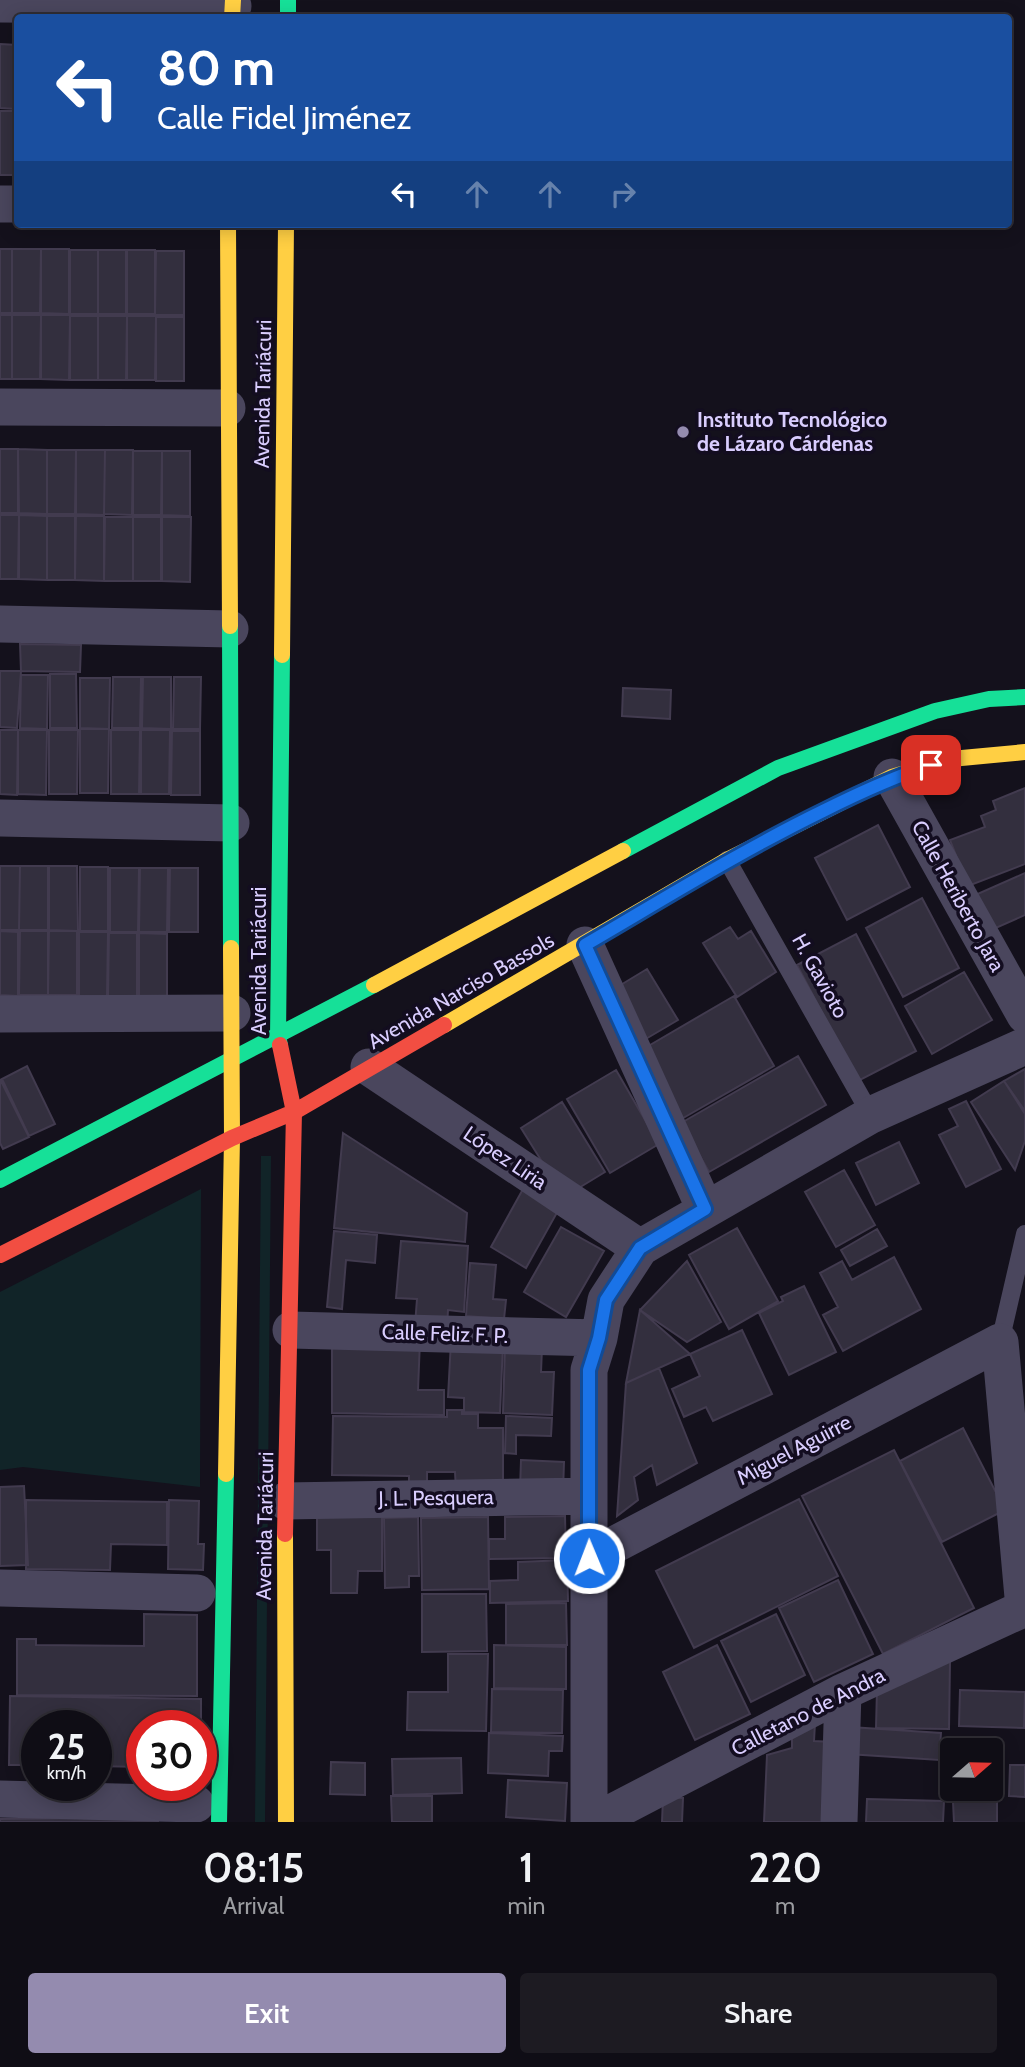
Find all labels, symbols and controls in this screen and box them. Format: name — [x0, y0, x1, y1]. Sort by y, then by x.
text: 80 m — [157, 38, 275, 97]
icon: left — [42, 42, 133, 133]
text: Calle Fidel Jiménez — [157, 98, 411, 137]
icon: left — [385, 175, 423, 213]
icon: ahead — [458, 175, 496, 213]
icon: ahead — [531, 175, 569, 213]
icon: right — [604, 175, 642, 213]
street label: Avenida Tariácuri — [249, 320, 276, 468]
place label: Instituto Tecnológico de Lázaro Cárdenas — [697, 407, 887, 456]
marker: Instituto Tecnológico de Lázaro Cárdenas — [675, 424, 691, 440]
pin — [901, 735, 961, 795]
icon: arrive — [912, 746, 950, 784]
street label: Calle Heriberto Jara — [907, 816, 1010, 976]
street label: Avenida Tariácuri — [246, 887, 271, 1035]
street label: Avenida Narciso Bassols — [363, 927, 559, 1054]
street label: H. Gavioto — [787, 929, 854, 1022]
street label: López Liria — [459, 1121, 552, 1195]
street label: Calle Feliz F. P. — [381, 1319, 509, 1348]
street label: Miguel Aguirre — [732, 1409, 855, 1490]
street label: Avenida Tariácuri — [251, 1452, 278, 1600]
street label: J. L. Pesquera — [377, 1484, 494, 1511]
position arrow — [552, 1521, 626, 1595]
street label: Calletano de Andra — [727, 1662, 889, 1761]
speed limit sign: 30 — [126, 1710, 217, 1801]
text: 25 — [48, 1725, 85, 1768]
north arrow — [940, 1738, 1003, 1801]
map controls — [940, 1738, 1003, 1801]
text: km/h — [47, 1762, 86, 1784]
text: 08:15 — [203, 1841, 304, 1893]
text: 1 — [519, 1841, 534, 1893]
text: 220 — [748, 1841, 822, 1893]
text: Arrival — [223, 1892, 284, 1920]
text: min — [507, 1892, 545, 1920]
text: m — [775, 1892, 795, 1920]
button: Exit — [28, 1973, 506, 2053]
button: Share — [520, 1973, 997, 2053]

